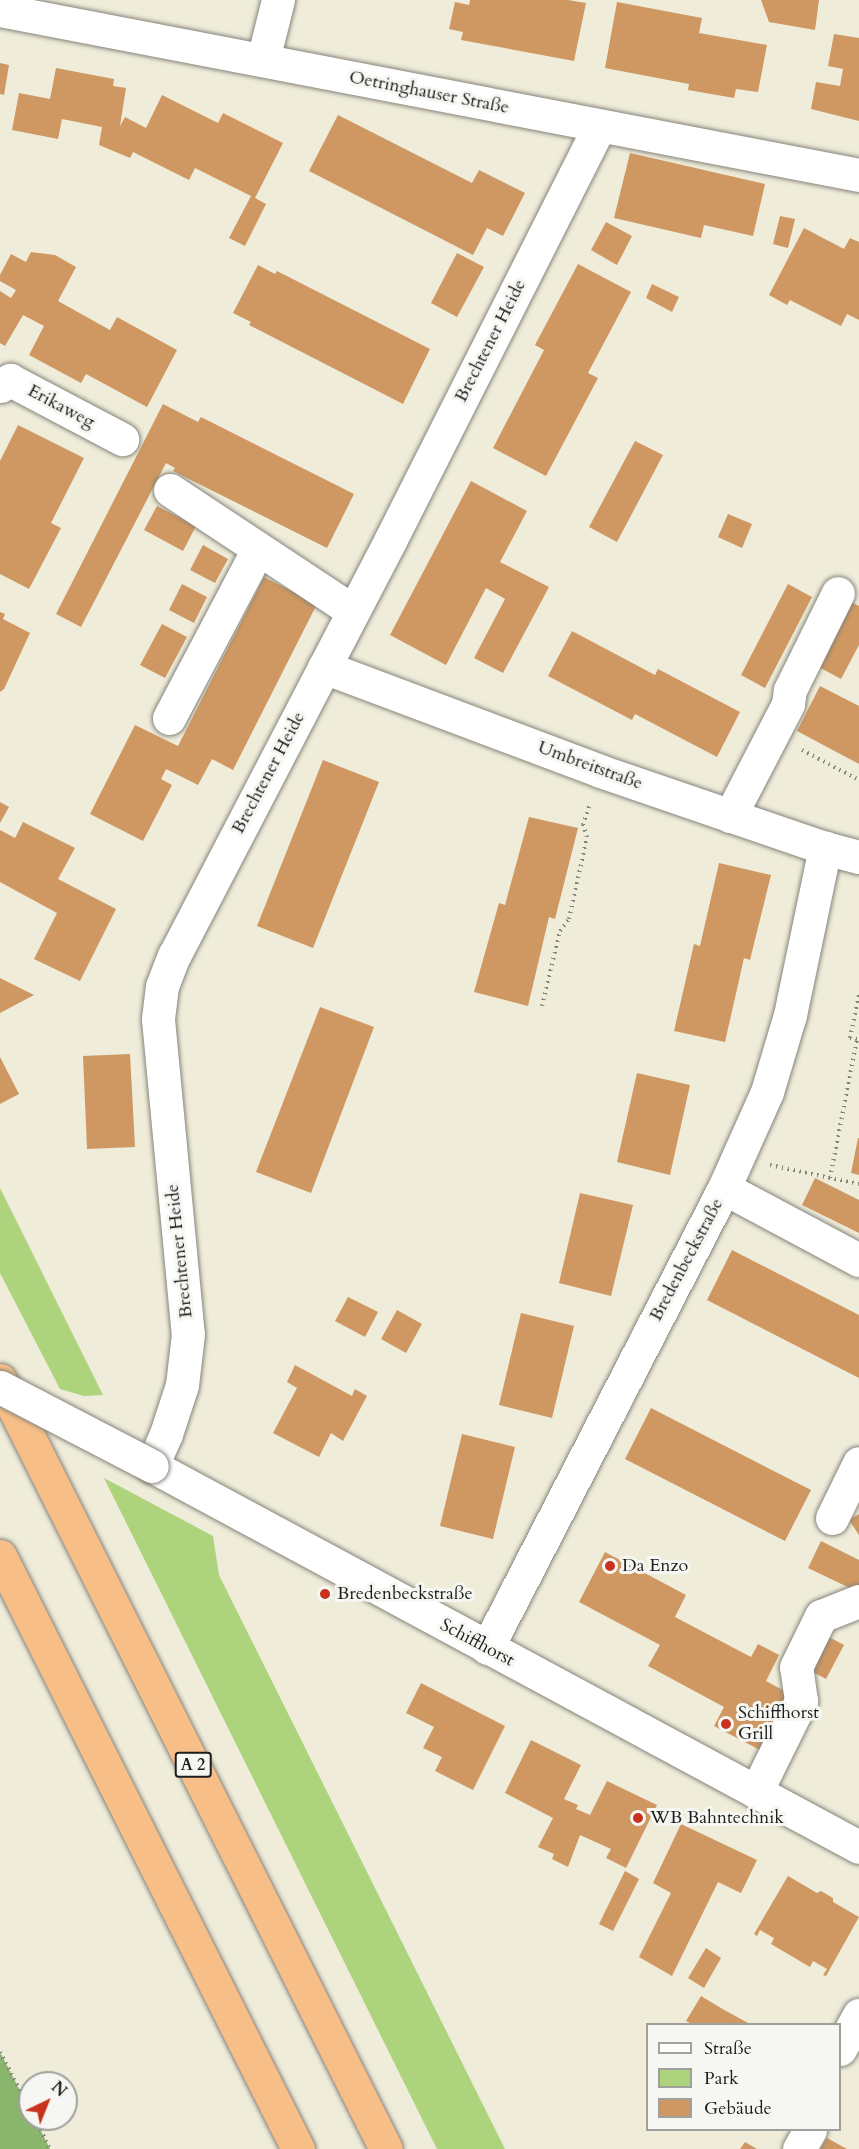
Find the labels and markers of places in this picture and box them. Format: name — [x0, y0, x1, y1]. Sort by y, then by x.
place label: Da Enzo — [622, 1555, 688, 1577]
marker: Da Enzo — [603, 1559, 617, 1573]
place label: Bredenbeckstraße — [337, 1583, 473, 1605]
marker: Bredenbeckstraße — [318, 1587, 332, 1601]
place label: Schiffhorst Grill — [738, 1703, 819, 1746]
marker: Schiffhorst Grill — [719, 1717, 733, 1731]
place label: WB Bahntechnik — [650, 1807, 784, 1829]
marker: WB Bahntechnik — [631, 1811, 645, 1825]

